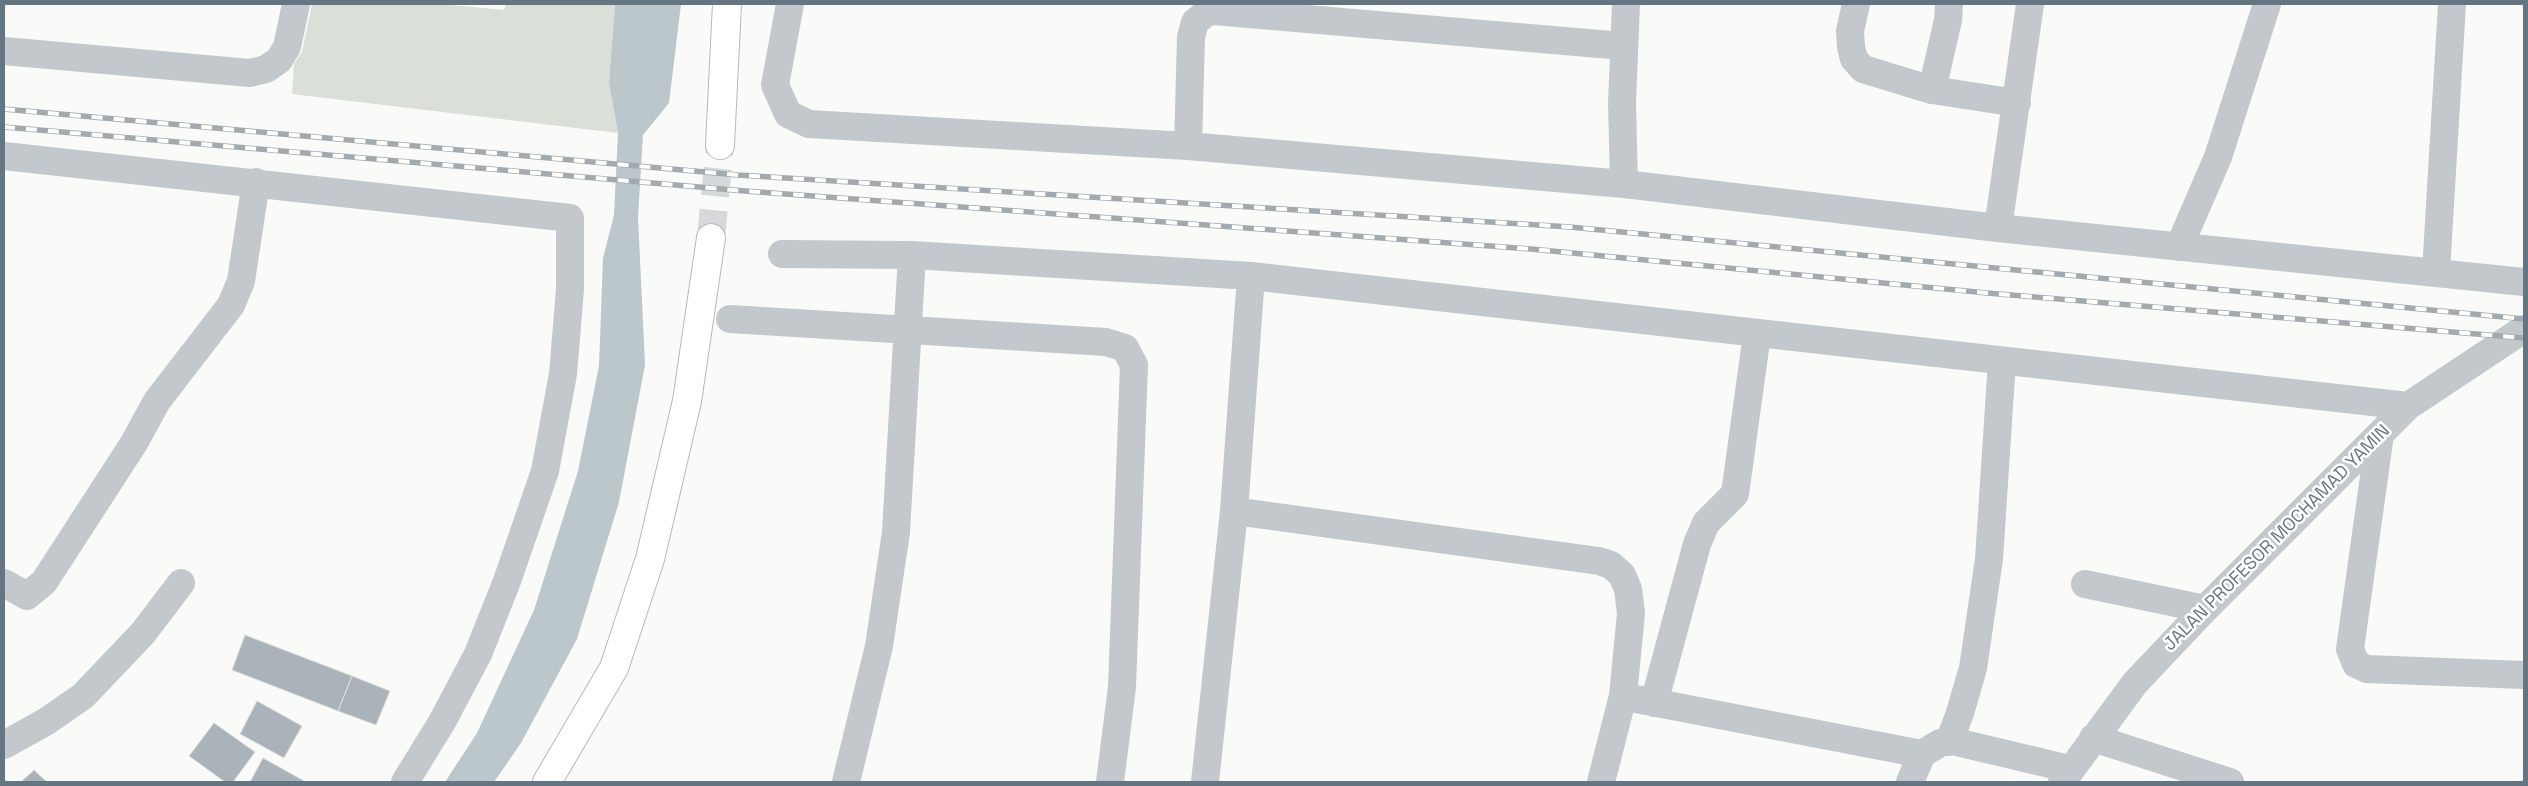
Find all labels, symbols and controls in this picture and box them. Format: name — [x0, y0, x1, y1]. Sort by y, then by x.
street label: JALAN PROFESOR MOCHAMAD YAMIN — [2159, 420, 2395, 656]

